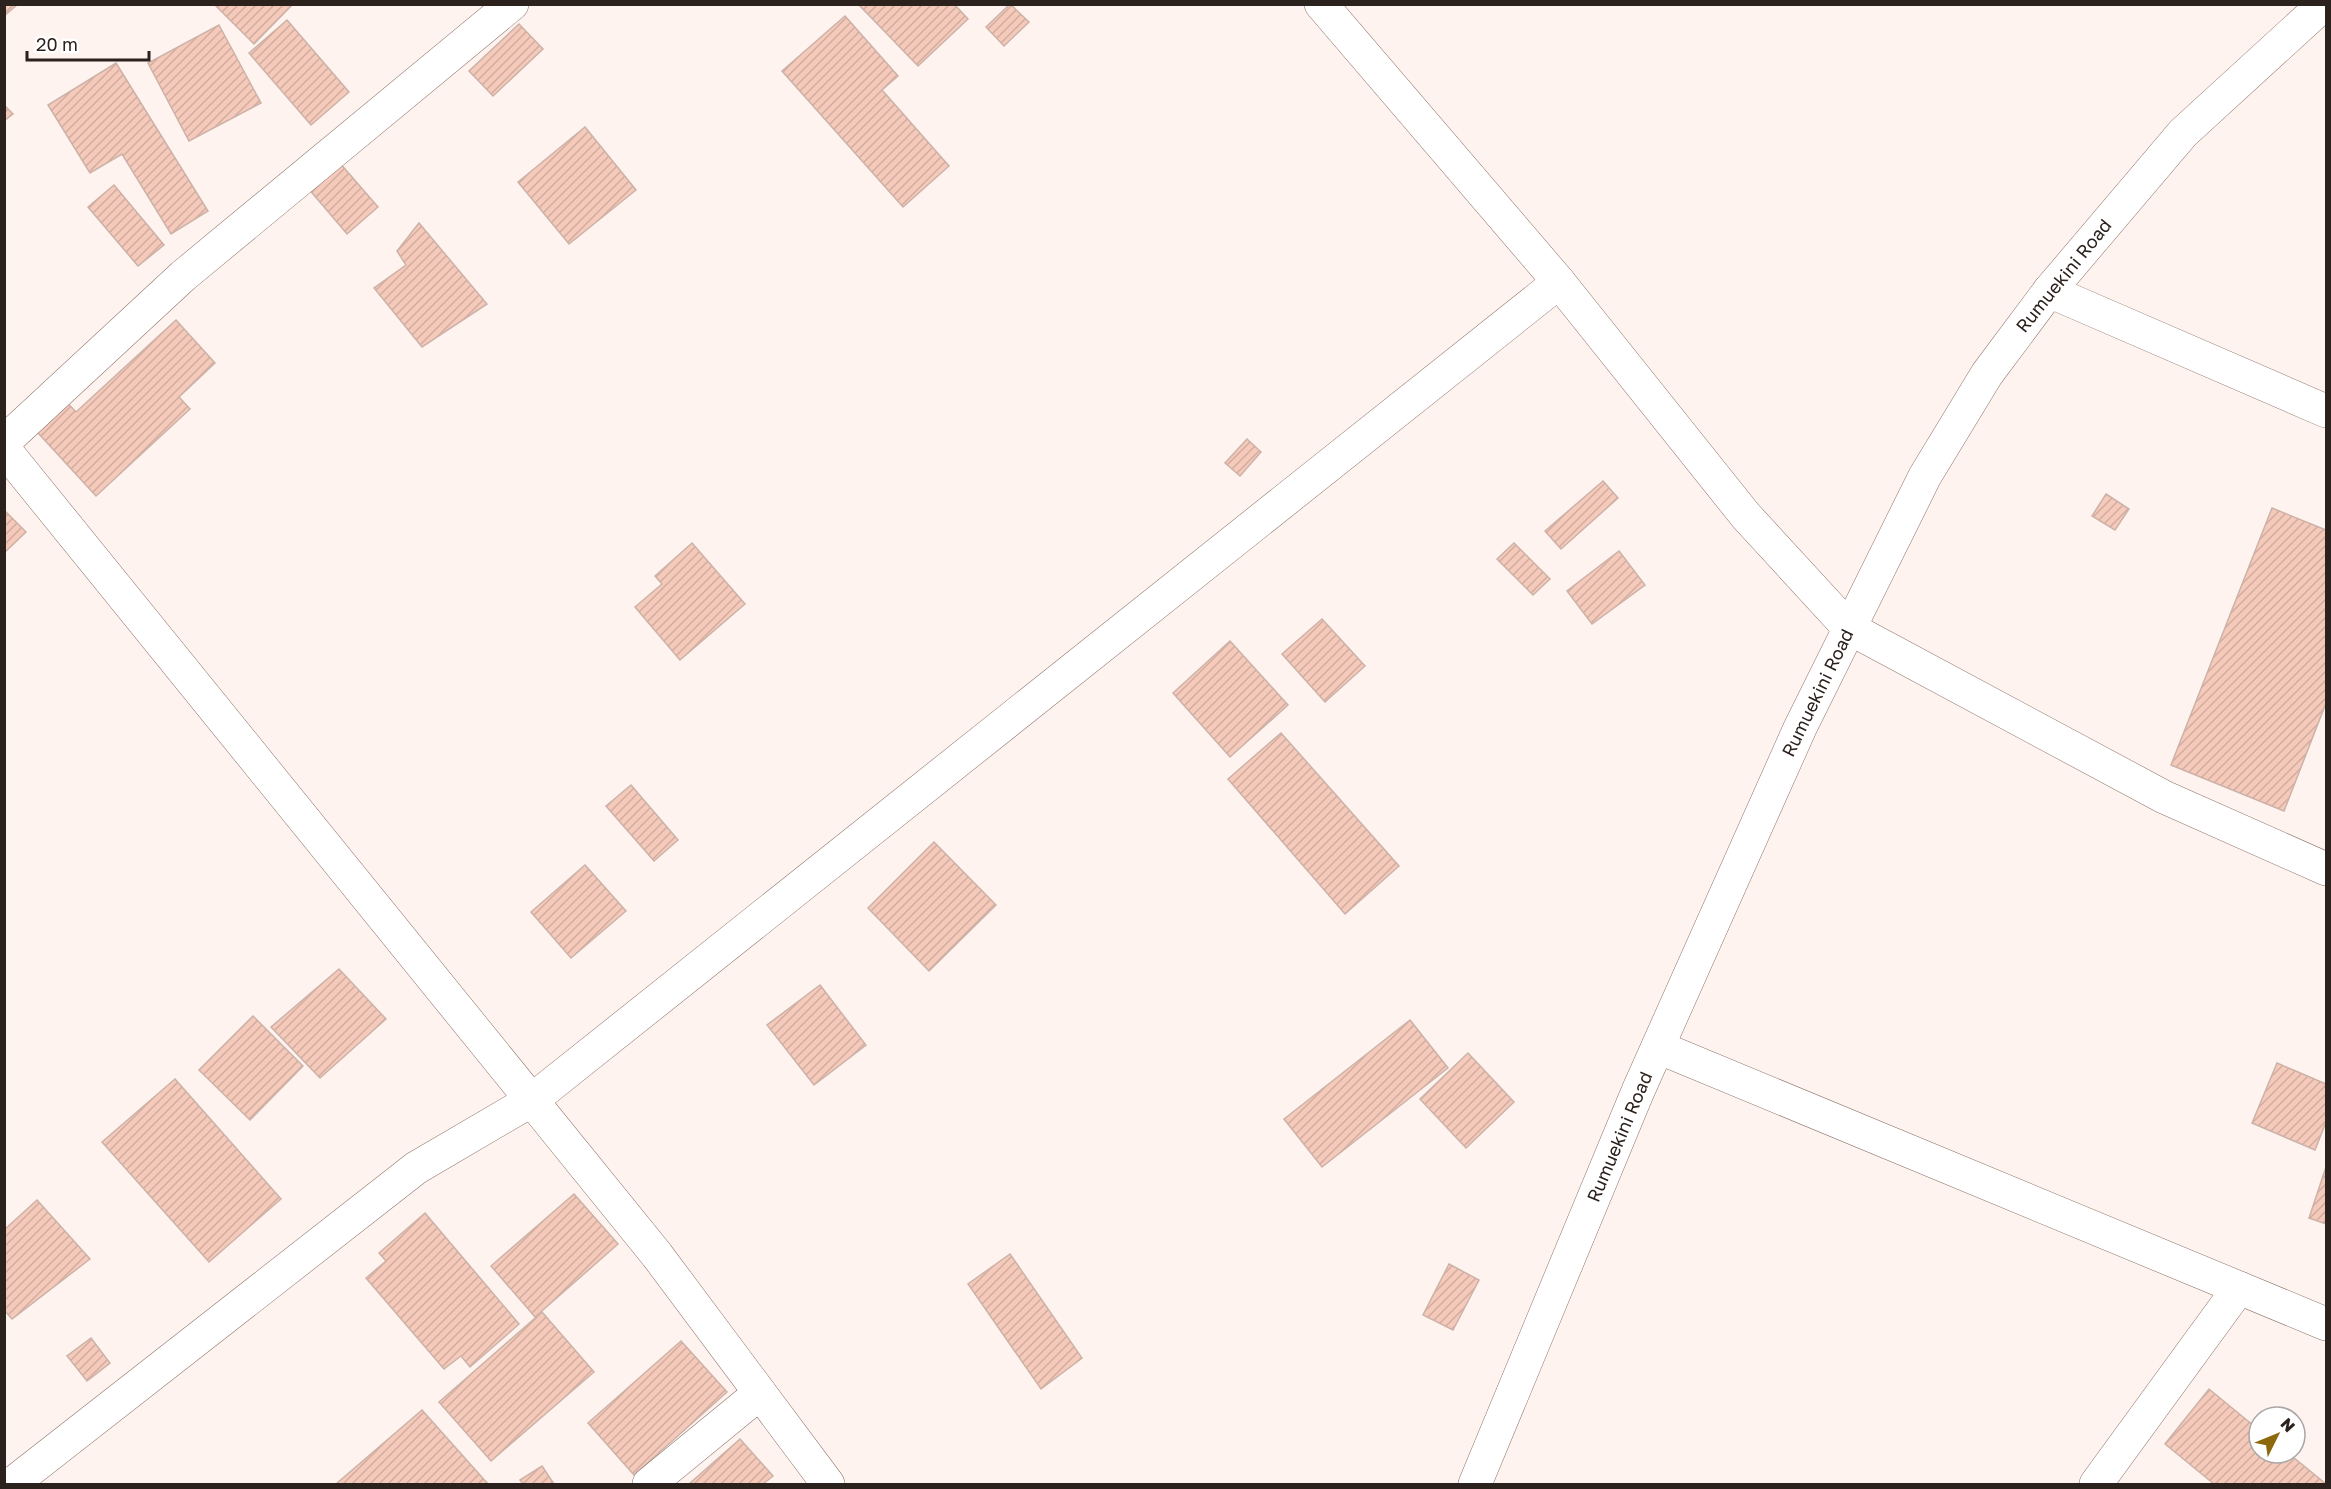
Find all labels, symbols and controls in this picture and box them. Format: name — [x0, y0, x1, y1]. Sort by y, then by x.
scale bar — [27, 24, 148, 62]
text: 20 m — [36, 33, 78, 55]
street label: Rumuekini Road — [2011, 214, 2116, 337]
street label: Rumuekini Road — [1777, 625, 1858, 760]
street label: Rumuekini Road — [1582, 1068, 1656, 1205]
north arrow — [2247, 1405, 2307, 1465]
text: N — [2277, 1413, 2299, 1436]

